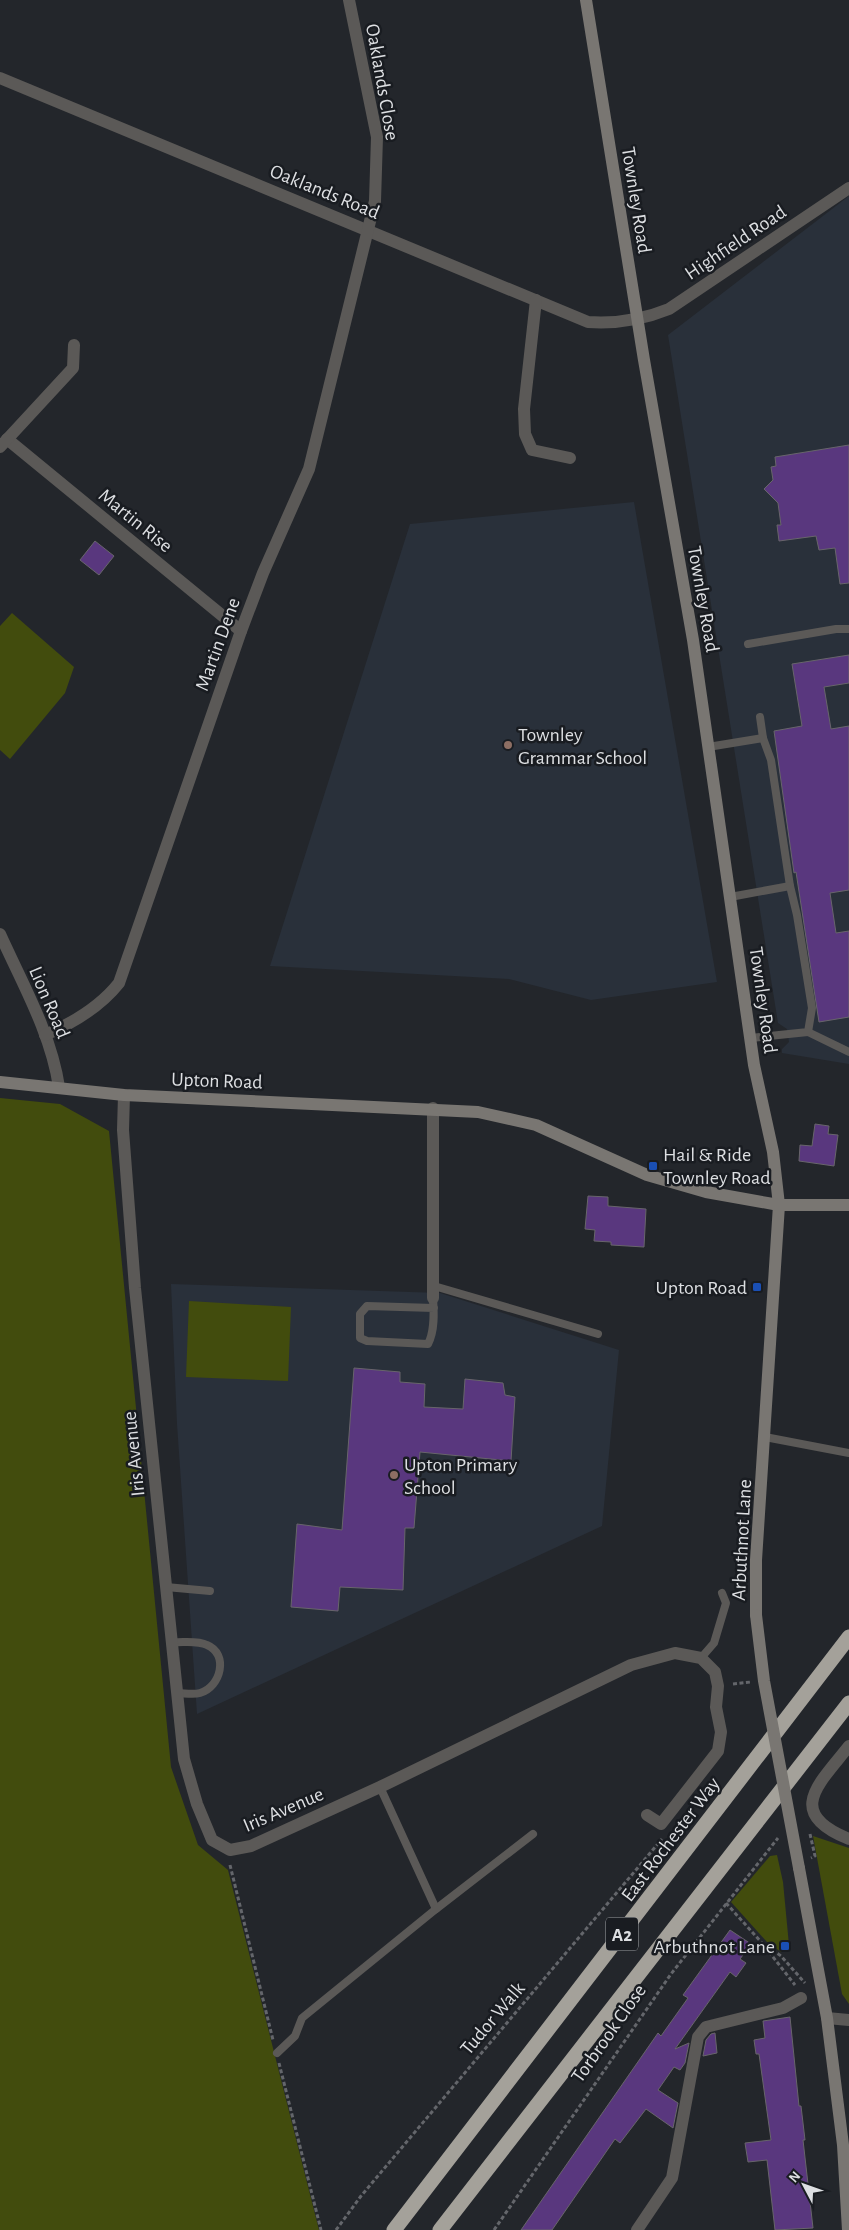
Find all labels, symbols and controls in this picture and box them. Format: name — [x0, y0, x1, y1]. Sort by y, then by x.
street label: Oaklands Close — [362, 22, 402, 142]
street label: Townley Road — [618, 145, 654, 255]
street label: Oaklands Road — [267, 161, 382, 223]
street label: Highfield Road — [681, 202, 790, 284]
street label: Martin Rise — [95, 485, 176, 556]
street label: Townley Road — [684, 544, 722, 654]
street label: Martin Dene — [192, 595, 244, 694]
place label: Townley Grammar School — [518, 725, 647, 768]
marker: Townley Grammar School — [502, 739, 514, 751]
street label: Townley Road — [746, 945, 780, 1055]
street label: Lion Road — [25, 963, 73, 1041]
street label: Upton Road — [171, 1069, 263, 1093]
place label: Hail & Ride Townley Road — [663, 1145, 771, 1188]
marker: Hail & Ride Townley Road — [647, 1160, 659, 1172]
place label: Upton Road — [656, 1278, 747, 1298]
marker: Upton Road — [751, 1281, 763, 1293]
street label: Iris Avenue — [120, 1410, 148, 1497]
place label: Upton Primary School — [404, 1455, 518, 1498]
marker: Upton Primary School — [388, 1469, 400, 1481]
street label: Arbuthnot Lane — [729, 1479, 755, 1601]
street label: East Rochester Way — [618, 1773, 724, 1905]
street label: Iris Avenue — [240, 1784, 327, 1836]
road number: A2 — [606, 1918, 638, 1950]
place label: Arbuthnot Lane — [653, 1937, 775, 1957]
marker: Arbuthnot Lane — [779, 1940, 791, 1952]
street label: Tudor Walk — [457, 1978, 529, 2059]
street label: Torbrook Close — [568, 1981, 650, 2086]
north arrow — [779, 2160, 829, 2210]
text: N — [786, 2169, 803, 2185]

